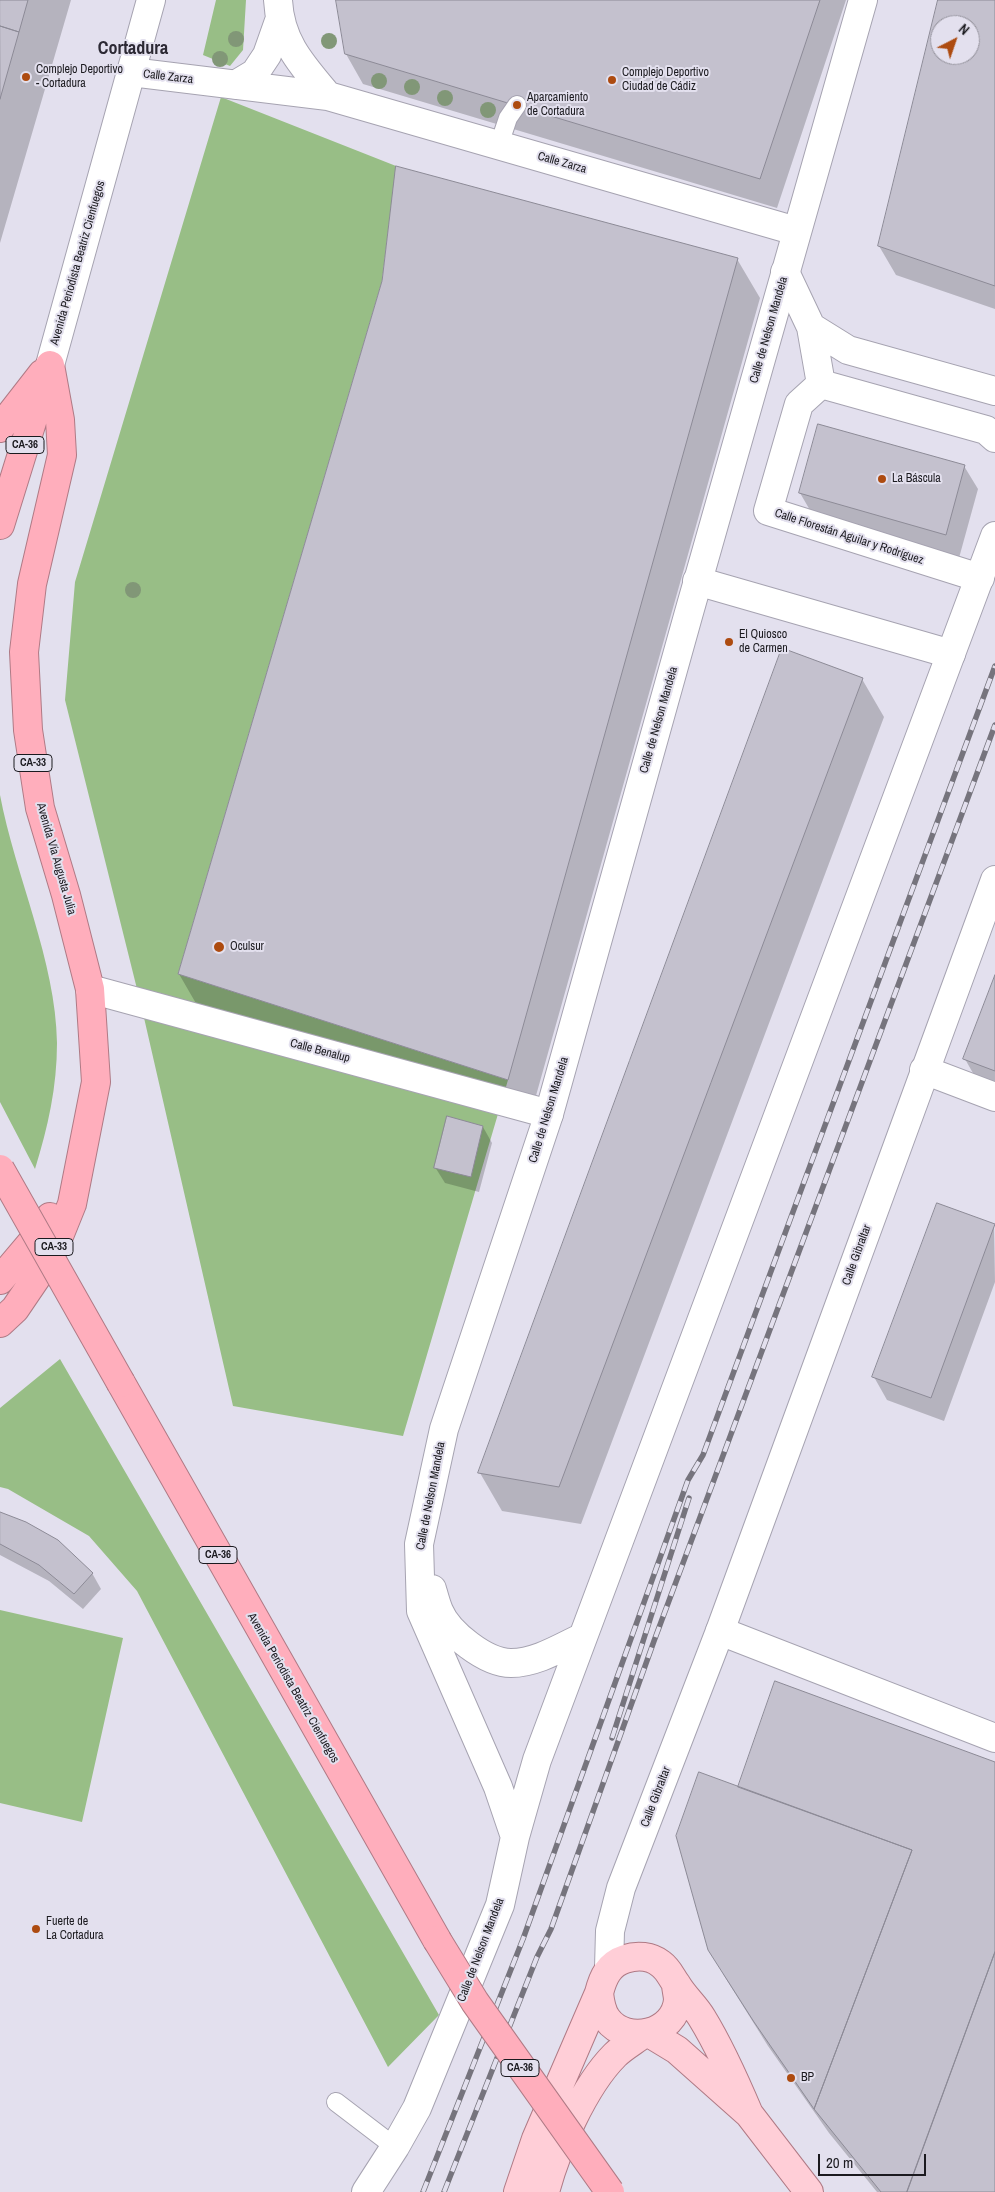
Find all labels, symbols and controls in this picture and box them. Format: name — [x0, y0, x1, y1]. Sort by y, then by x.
north arrow — [930, 15, 980, 65]
text: N — [955, 20, 973, 39]
district label: Cortadura — [98, 38, 168, 60]
place label: Complejo Deportivo - Cortadura — [36, 63, 123, 91]
place label: Complejo Deportivo Ciudad de Cádiz — [622, 66, 709, 94]
street label: Calle Zarza — [142, 67, 194, 87]
marker: Complejo Deportivo - Cortadura — [20, 71, 32, 83]
marker: Complejo Deportivo Ciudad de Cádiz — [606, 74, 618, 86]
place label: Aparcamiento de Cortadura — [527, 91, 588, 119]
marker: Aparcamiento de Cortadura — [511, 99, 523, 111]
street label: Calle Zarza — [536, 149, 588, 177]
street label: Avenida Periodista Beatriz Cienfuegos — [48, 179, 108, 347]
street label: Calle de Nelson Mandela — [747, 275, 791, 385]
road number: CA-36 — [6, 436, 44, 454]
place label: La Báscula — [892, 472, 941, 486]
marker: La Báscula — [876, 473, 888, 485]
street label: Calle Florestán Aguilar y Rodríguez — [773, 506, 925, 568]
place label: El Quiosco de Carmen — [739, 628, 788, 656]
marker: El Quiosco de Carmen — [723, 636, 735, 648]
street label: Calle de Nelson Mandela — [637, 665, 681, 775]
road number: CA-33 — [14, 754, 52, 771]
street label: Avenida Vía Augusta Julia — [33, 801, 79, 917]
marker: Oculsur — [212, 940, 226, 954]
place label: Oculsur — [230, 940, 264, 954]
street label: Calle Benalup — [289, 1036, 351, 1066]
street label: Calle de Nelson Mandela — [526, 1055, 572, 1165]
street label: Calle Gibraltar — [839, 1223, 875, 1287]
road number: CA-33 — [35, 1238, 73, 1256]
street label: Calle de Nelson Mandela — [413, 1441, 449, 1551]
road number: CA-36 — [199, 1546, 237, 1564]
street label: Avenida Periodista Beatriz Cienfuegos — [244, 1611, 342, 1765]
street label: Calle Gibraltar — [638, 1765, 674, 1829]
street label: Calle de Nelson Mandela — [455, 1896, 507, 2004]
place label: Fuerte de La Cortadura — [46, 1915, 103, 1943]
marker: Fuerte de La Cortadura — [30, 1923, 42, 1935]
road number: CA-36 — [501, 2060, 539, 2076]
place label: BP — [801, 2071, 814, 2085]
marker: BP — [785, 2072, 797, 2084]
scale bar — [820, 2144, 928, 2176]
text: 20 m — [826, 2152, 853, 2173]

